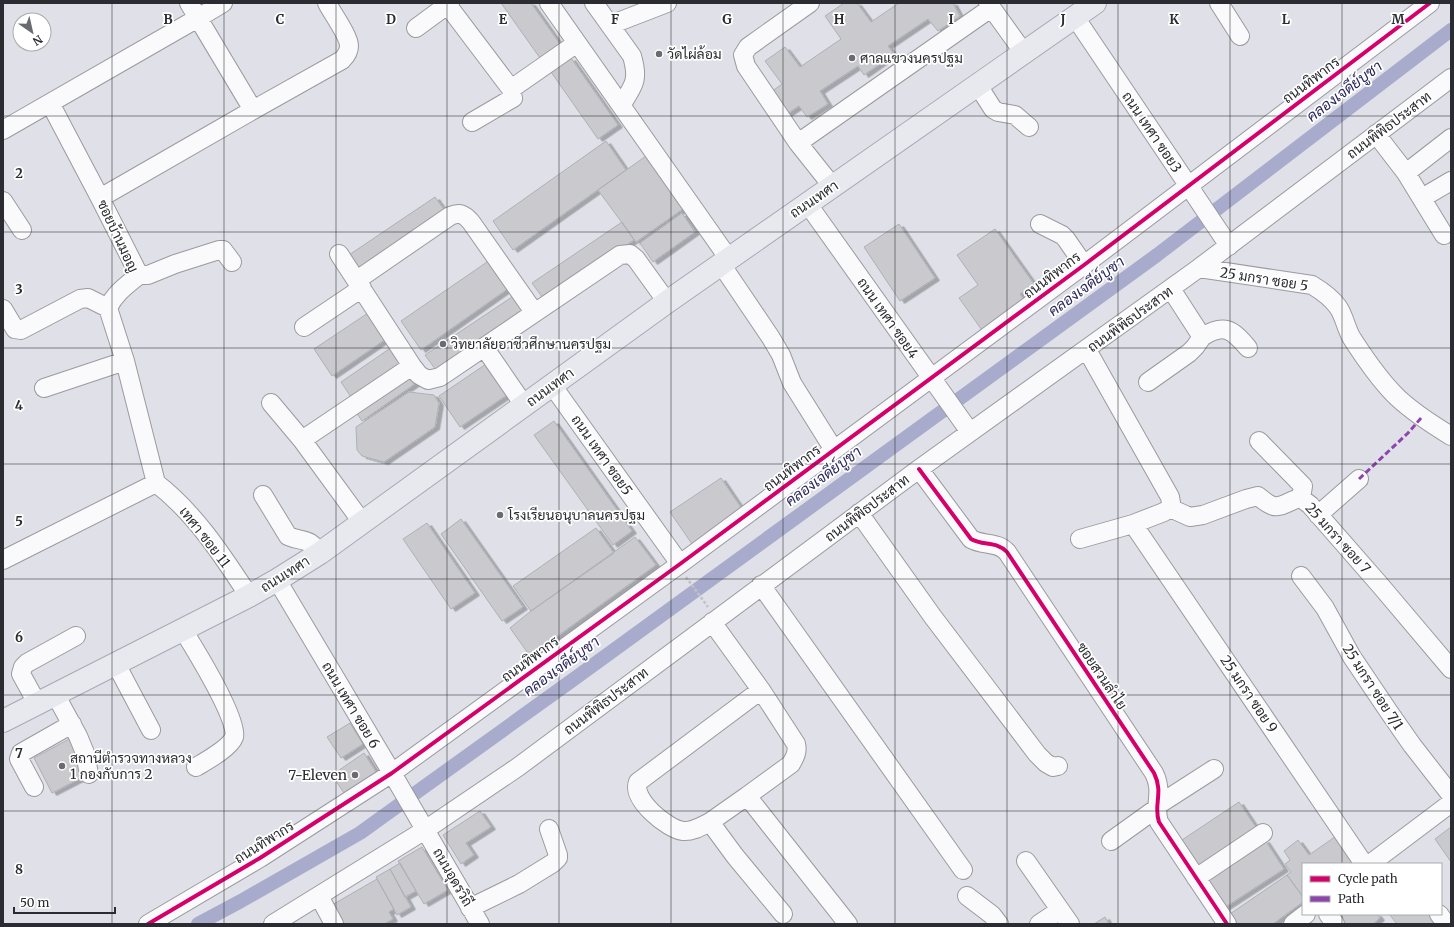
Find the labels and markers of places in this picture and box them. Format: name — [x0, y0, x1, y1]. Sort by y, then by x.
place label: วัดไผ่ล้อม — [667, 45, 722, 63]
marker: วัดไผ่ล้อม — [654, 49, 664, 59]
place label: ศาลแขวงนครปฐม — [860, 49, 963, 67]
marker: ศาลแขวงนครปฐม — [847, 53, 857, 63]
place label: วิทยาลัยอาชีวศึกษานครปฐม — [450, 335, 611, 353]
marker: วิทยาลัยอาชีวศึกษานครปฐม — [438, 339, 448, 349]
place label: โรงเรียนอนุบาลนครปฐม — [507, 506, 645, 525]
marker: โรงเรียนอนุบาลนครปฐม — [495, 510, 505, 520]
place label: สถานีตำรวจทางหลวง 1 กองกับการ 2 — [70, 749, 192, 783]
marker: สถานีตำรวจทางหลวง 1 กองกับการ 2 — [57, 761, 67, 771]
place label: 7-Eleven — [288, 766, 347, 784]
marker: 7-Eleven — [350, 770, 360, 780]

